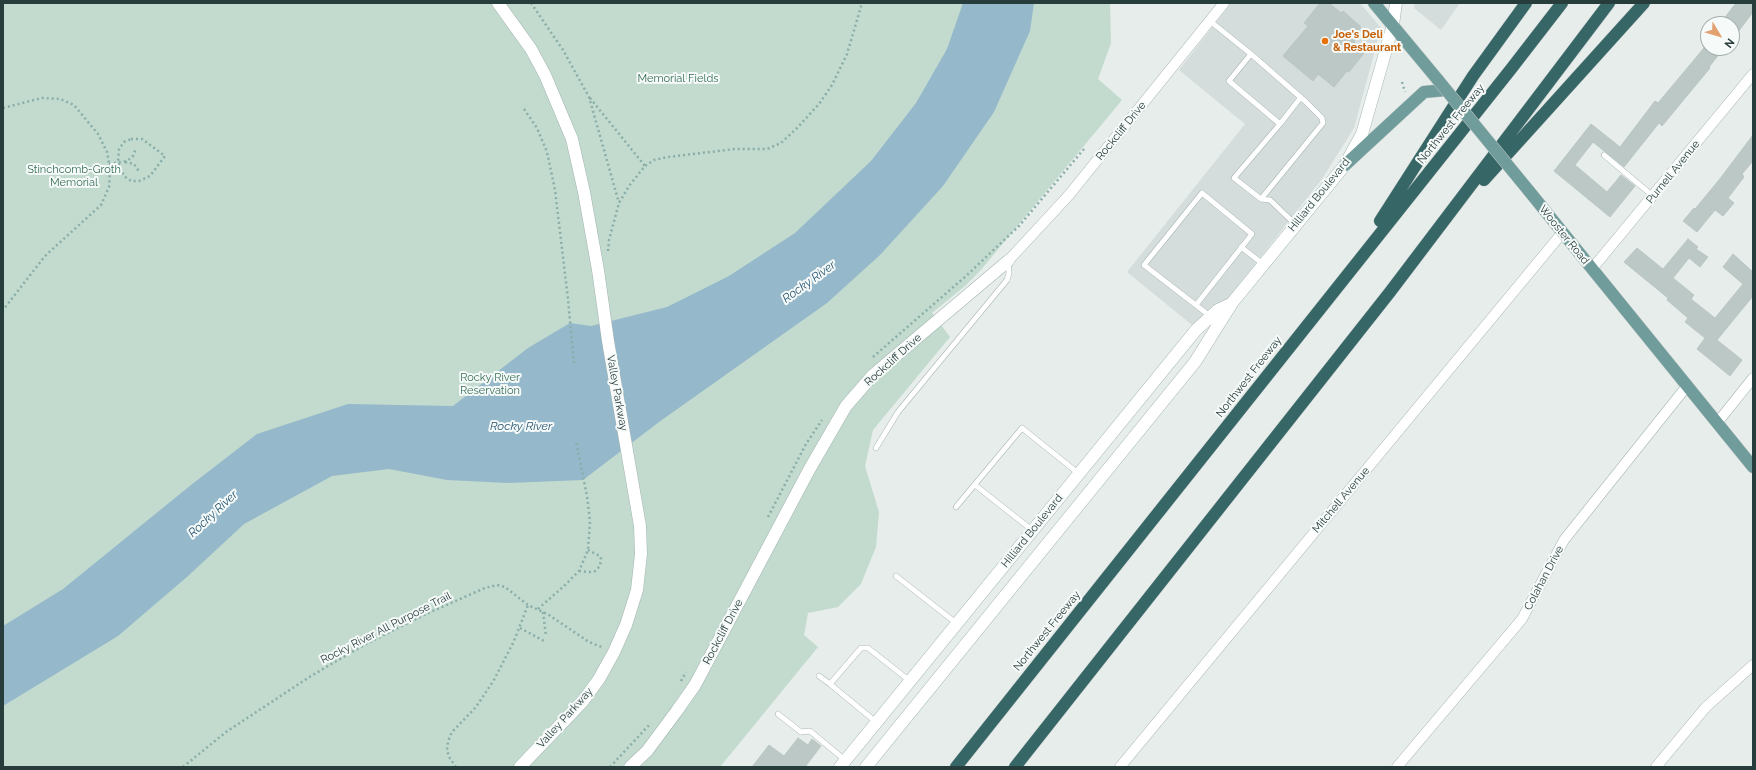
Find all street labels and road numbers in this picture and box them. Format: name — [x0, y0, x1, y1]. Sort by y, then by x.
street label: Northwest Freeway — [1415, 81, 1487, 167]
street label: Rockcliff Drive — [1093, 99, 1149, 163]
street label: Purnell Avenue — [1643, 138, 1703, 206]
street label: Hilliard Boulevard — [1285, 156, 1353, 234]
street label: Wooster Road — [1536, 203, 1592, 267]
street label: Rockcliff Drive — [862, 331, 924, 389]
street label: Northwest Freeway — [1213, 334, 1285, 420]
street label: Valley Parkway — [604, 354, 630, 432]
street label: Mitchell Avenue — [1310, 464, 1372, 536]
street label: Hilliard Boulevard — [998, 492, 1066, 570]
street label: Colahan Drive — [1522, 544, 1566, 612]
street label: Northwest Freeway — [1011, 588, 1083, 674]
street label: Rocky River All Purpose Trail — [318, 589, 454, 667]
street label: Rockcliff Drive — [700, 597, 746, 667]
street label: Valley Parkway — [534, 685, 596, 751]

